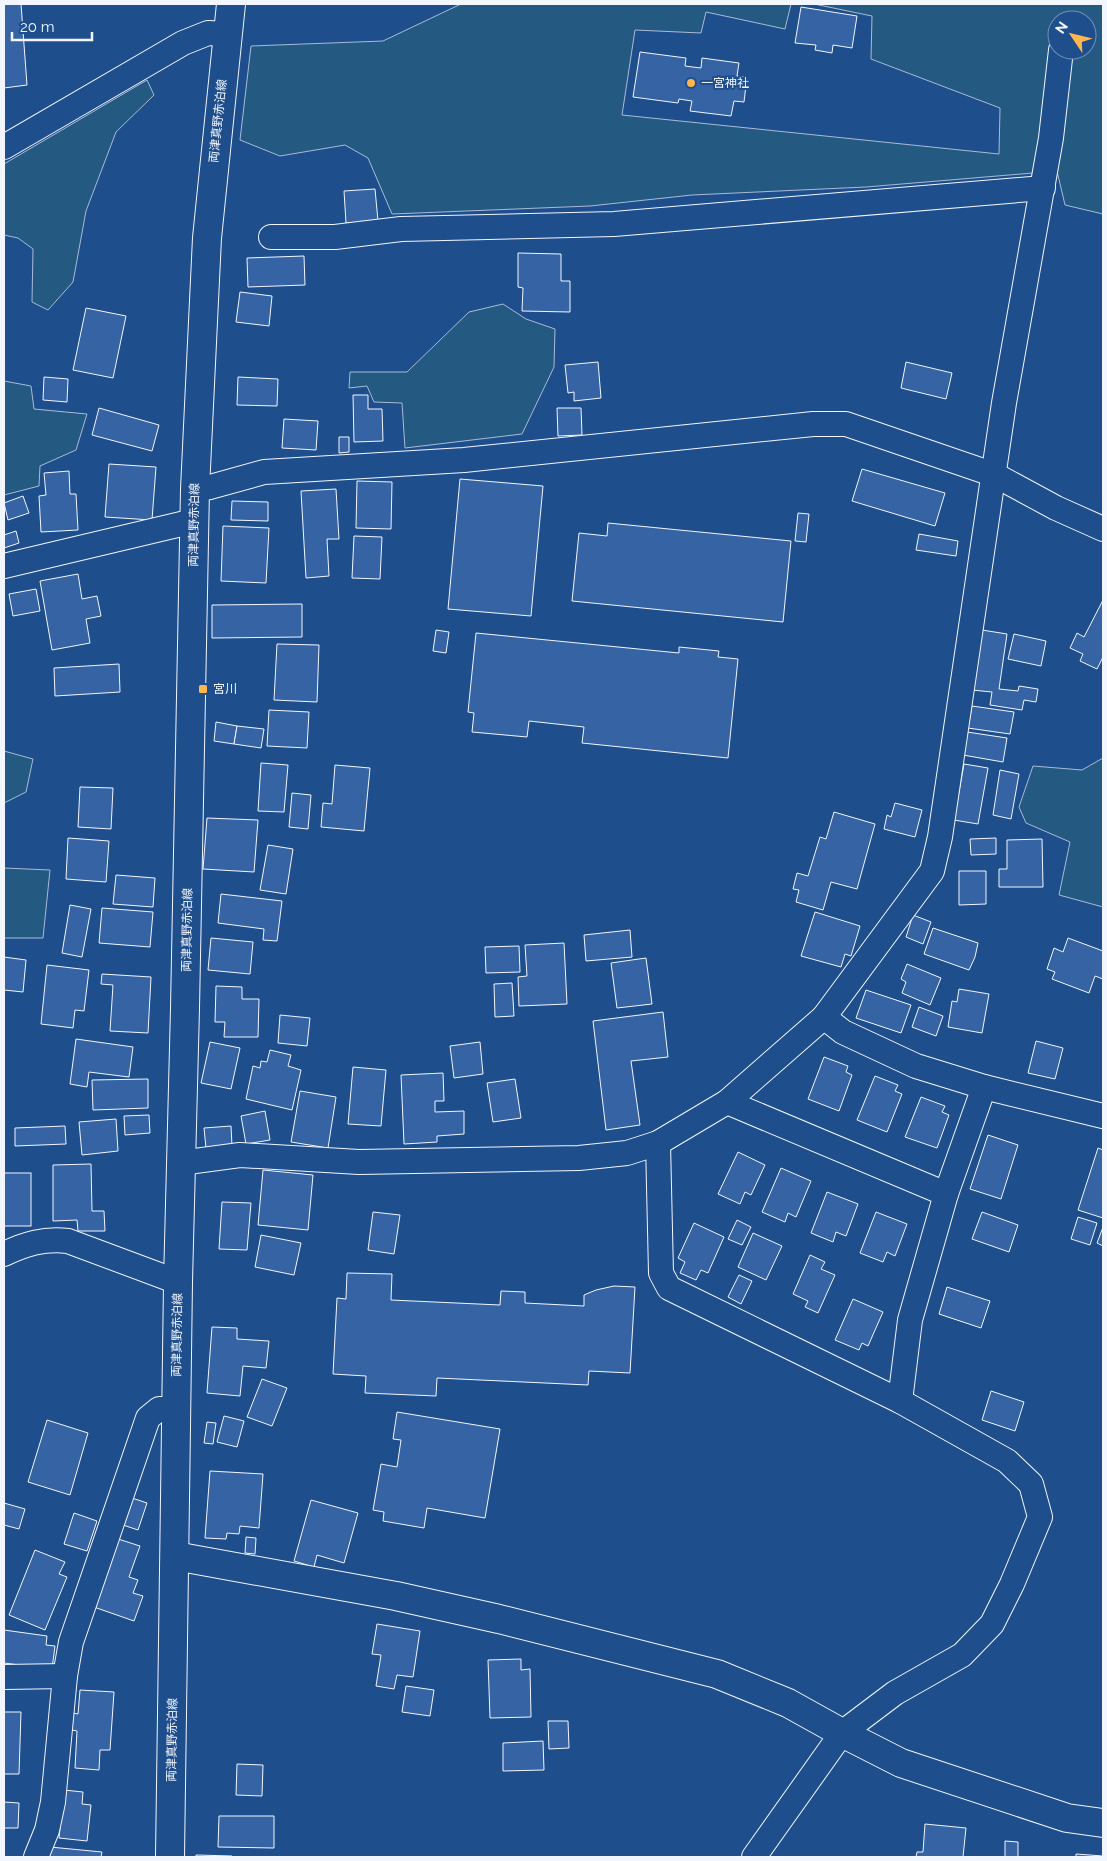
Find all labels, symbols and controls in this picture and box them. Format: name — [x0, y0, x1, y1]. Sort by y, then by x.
scale bar — [12, 10, 92, 42]
north arrow — [1047, 10, 1097, 60]
text: 20 m — [20, 18, 55, 36]
text: N — [1052, 19, 1071, 37]
place label: 一宮神社 — [701, 76, 749, 90]
marker: 一宮神社 — [685, 77, 697, 89]
street label: 両津真野赤泊線 — [207, 78, 229, 164]
street label: 両津真野赤泊線 — [186, 483, 202, 567]
place label: 宮川 — [213, 682, 237, 696]
marker: 宮川 — [197, 683, 209, 695]
street label: 両津真野赤泊線 — [179, 888, 195, 972]
street label: 両津真野赤泊線 — [169, 1293, 185, 1377]
street label: 両津真野赤泊線 — [164, 1698, 180, 1782]

